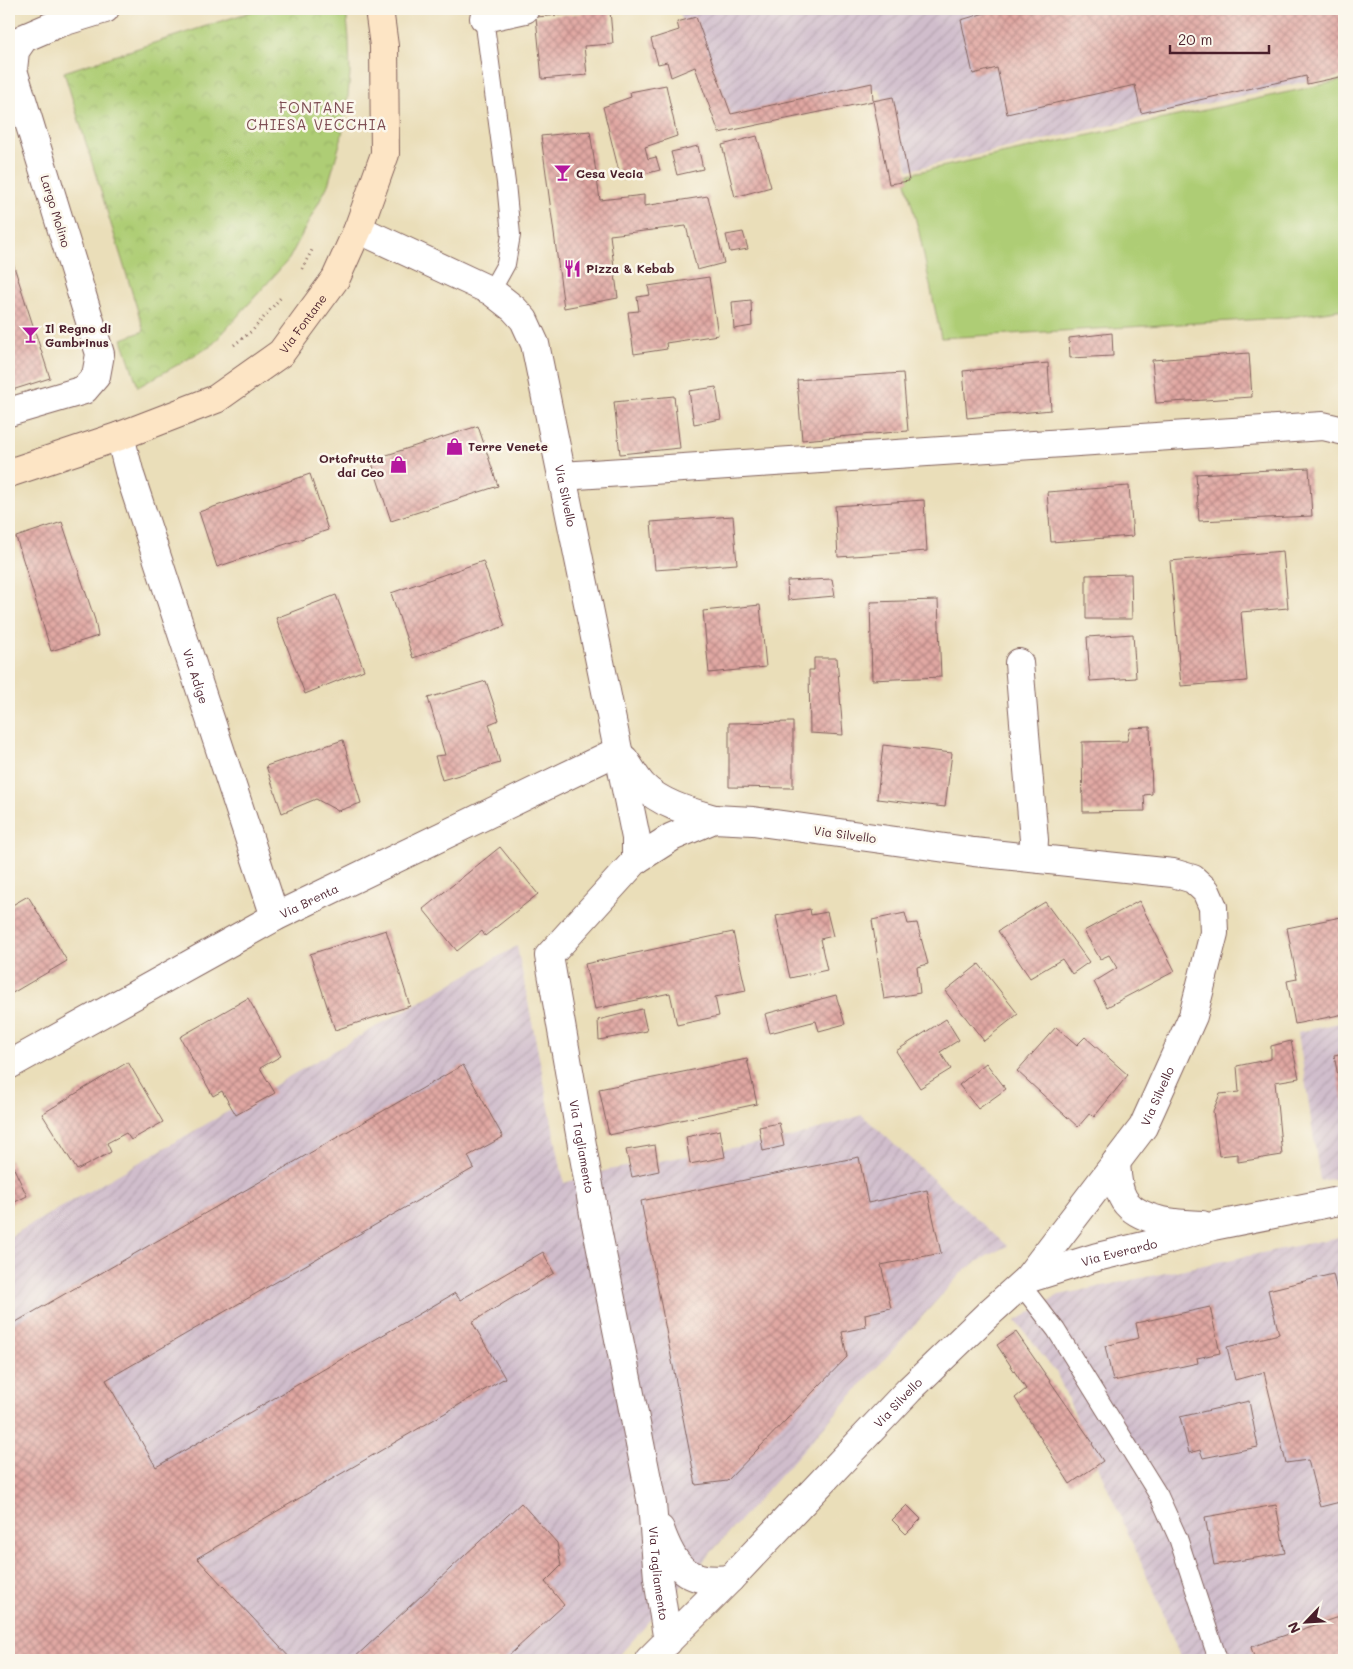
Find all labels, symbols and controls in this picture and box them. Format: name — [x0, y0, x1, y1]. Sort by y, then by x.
scale bar — [1170, 22, 1269, 54]
text: 20 m — [1178, 29, 1212, 49]
district label: FONTANE CHIESA VECCHIA — [246, 97, 388, 134]
bar icon: Cesa Vecia — [552, 163, 572, 183]
place label: Cesa Vecia — [576, 165, 644, 181]
street label: Largo Molino — [37, 173, 75, 249]
restaurant icon: Pizza & Kebab — [562, 258, 582, 278]
place label: Pizza & Kebab — [586, 260, 675, 276]
street label: Via Fontane — [275, 291, 330, 357]
place label: Il Regno di Gambrinus — [45, 320, 111, 350]
bar icon: Il Regno di Gambrinus — [21, 325, 41, 345]
shop icon: Terre Venete — [444, 436, 464, 456]
place label: Terre Venete — [468, 438, 548, 454]
place label: Ortofrutta dai Ceo — [319, 450, 384, 480]
shop icon: Ortofrutta dai Ceo — [388, 455, 408, 475]
street label: Via Silvello — [552, 463, 580, 528]
street label: Via Adige — [180, 647, 212, 706]
street label: Via Silvello — [813, 822, 877, 846]
street label: Via Brenta — [277, 880, 341, 922]
street label: Via Silvello — [1137, 1064, 1177, 1128]
street label: Via Tagliamento — [566, 1099, 598, 1194]
street label: Via Everardo — [1079, 1235, 1159, 1269]
street label: Via Silvello — [870, 1374, 925, 1431]
street label: Via Tagliamento — [646, 1526, 672, 1621]
north arrow — [1280, 1596, 1330, 1646]
text: N — [1283, 1619, 1305, 1637]

